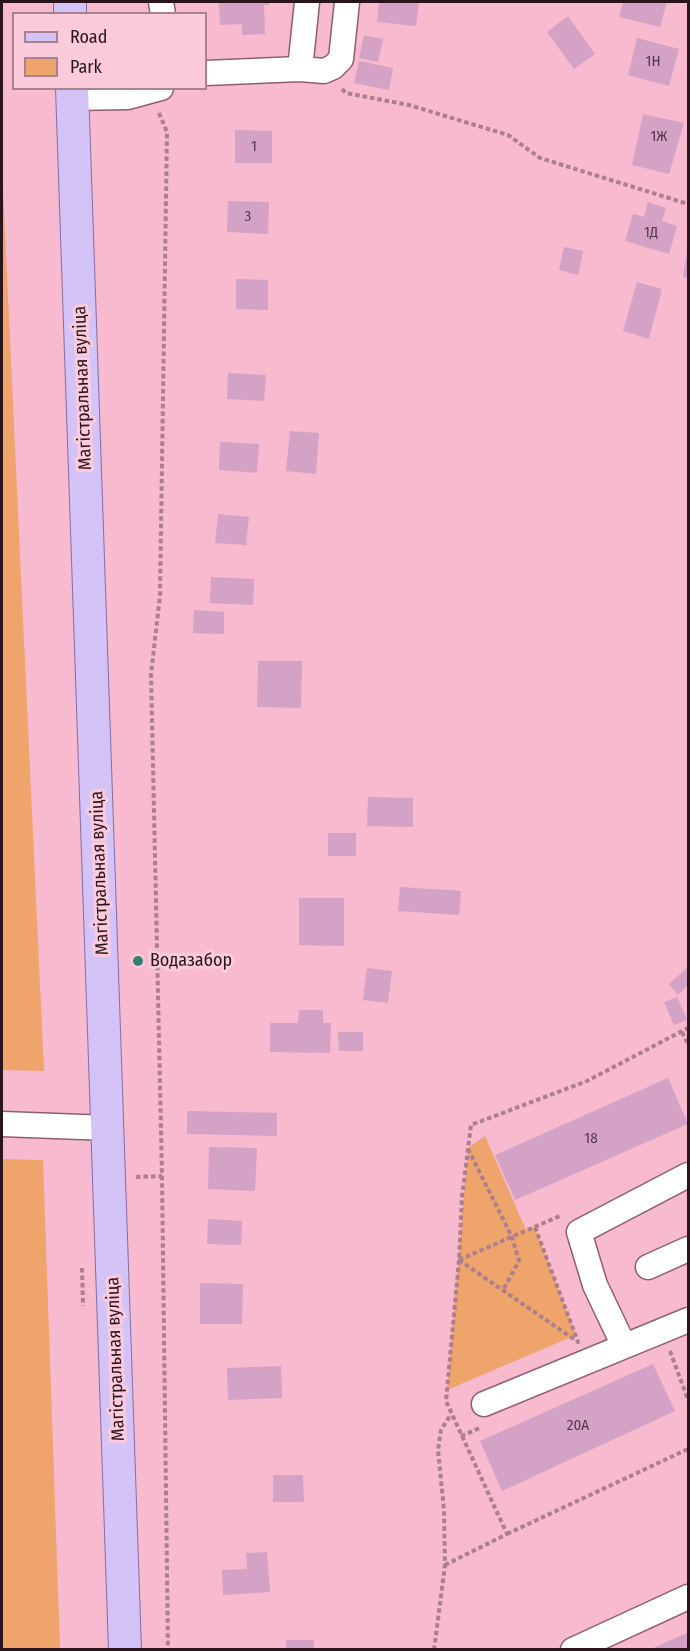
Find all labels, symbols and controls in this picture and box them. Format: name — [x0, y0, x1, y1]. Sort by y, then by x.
legend — [12, 12, 207, 90]
text: Road — [70, 26, 107, 48]
house number: 1Н — [646, 53, 660, 71]
text: Park — [70, 56, 102, 78]
house number: 1Ж — [651, 128, 667, 146]
house number: 1 — [251, 138, 257, 156]
house number: 3 — [245, 208, 251, 226]
house number: 1Д — [644, 224, 658, 242]
street label: Магістральная вуліца — [69, 306, 97, 470]
street label: Магістральная вуліца — [86, 791, 114, 955]
place label: Водазабор — [150, 950, 232, 972]
marker: Водазабор — [131, 954, 145, 968]
house number: 18 — [584, 1130, 598, 1148]
street label: Магістральная вуліца — [102, 1277, 130, 1441]
house number: 20А — [567, 1417, 589, 1435]

